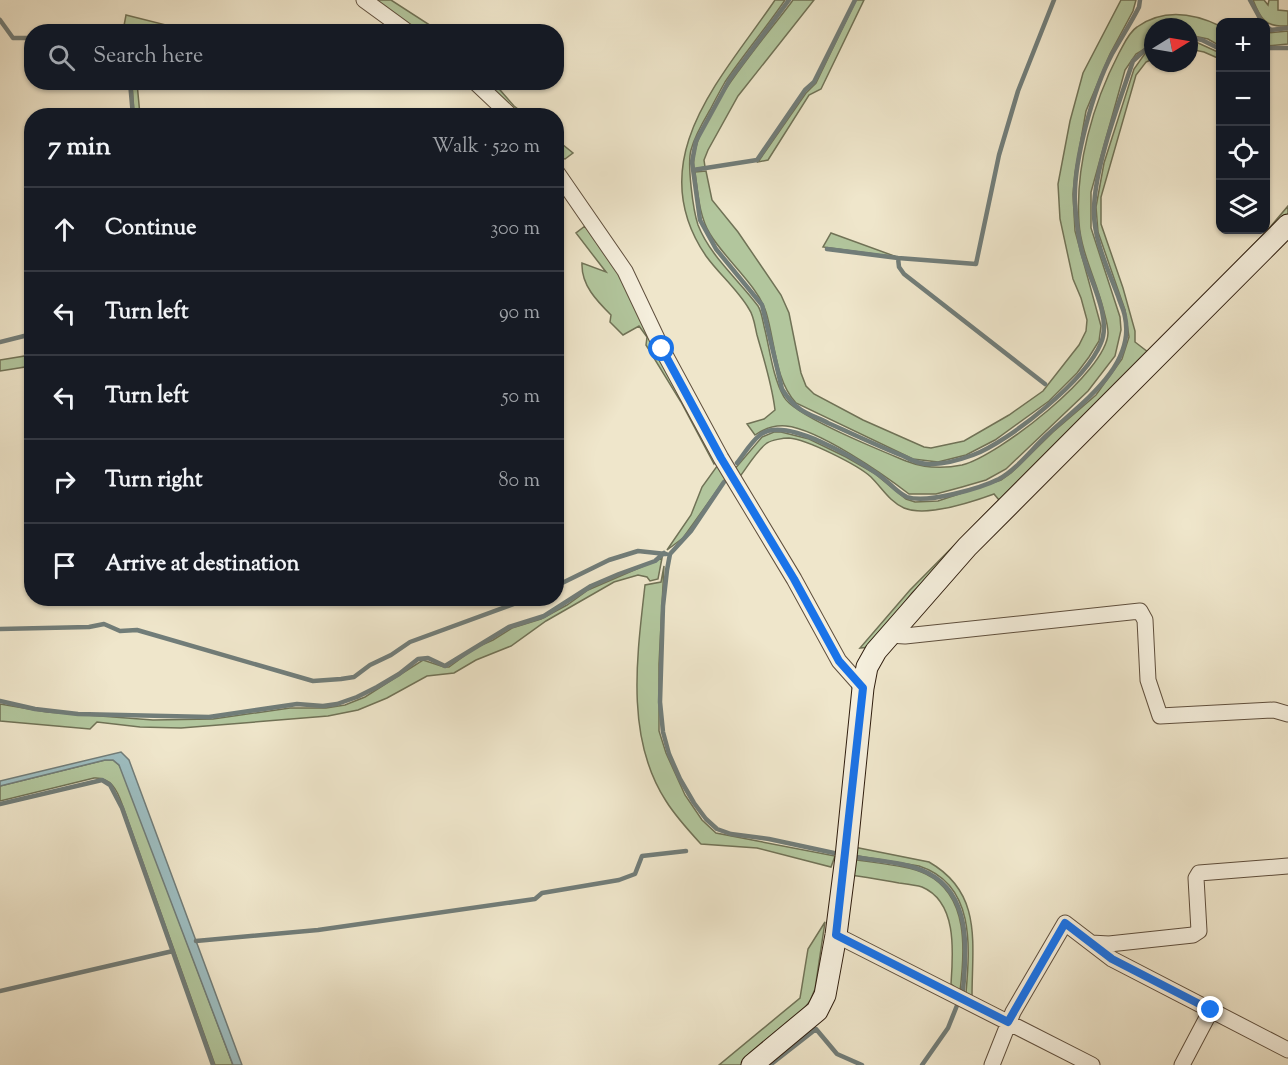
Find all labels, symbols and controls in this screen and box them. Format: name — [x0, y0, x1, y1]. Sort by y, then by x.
north arrow — [1144, 18, 1198, 72]
map controls — [1216, 18, 1270, 234]
button: + — [1216, 18, 1270, 72]
search box — [24, 24, 564, 90]
icon: search — [45, 41, 78, 74]
text: Search here — [93, 41, 203, 73]
button: − — [1216, 72, 1270, 126]
button: locate — [1216, 126, 1270, 180]
text: 7 min — [48, 129, 111, 166]
text: Walk · 520 m — [432, 133, 540, 162]
button: layers — [1216, 180, 1270, 234]
icon: ahead — [48, 213, 81, 246]
text: Continue — [105, 213, 196, 245]
text: 300 m — [490, 215, 540, 244]
icon: left — [48, 297, 81, 330]
text: Turn left — [105, 297, 188, 329]
text: 90 m — [499, 299, 540, 328]
route start — [648, 335, 674, 361]
icon: left — [48, 381, 81, 414]
text: Turn left — [105, 381, 188, 413]
text: 50 m — [502, 383, 540, 412]
icon: right — [48, 465, 81, 498]
text: Turn right — [105, 465, 202, 497]
text: 80 m — [499, 467, 540, 496]
icon: arrive — [48, 549, 81, 582]
text: Arrive at destination — [105, 549, 300, 581]
route end — [1197, 996, 1223, 1022]

